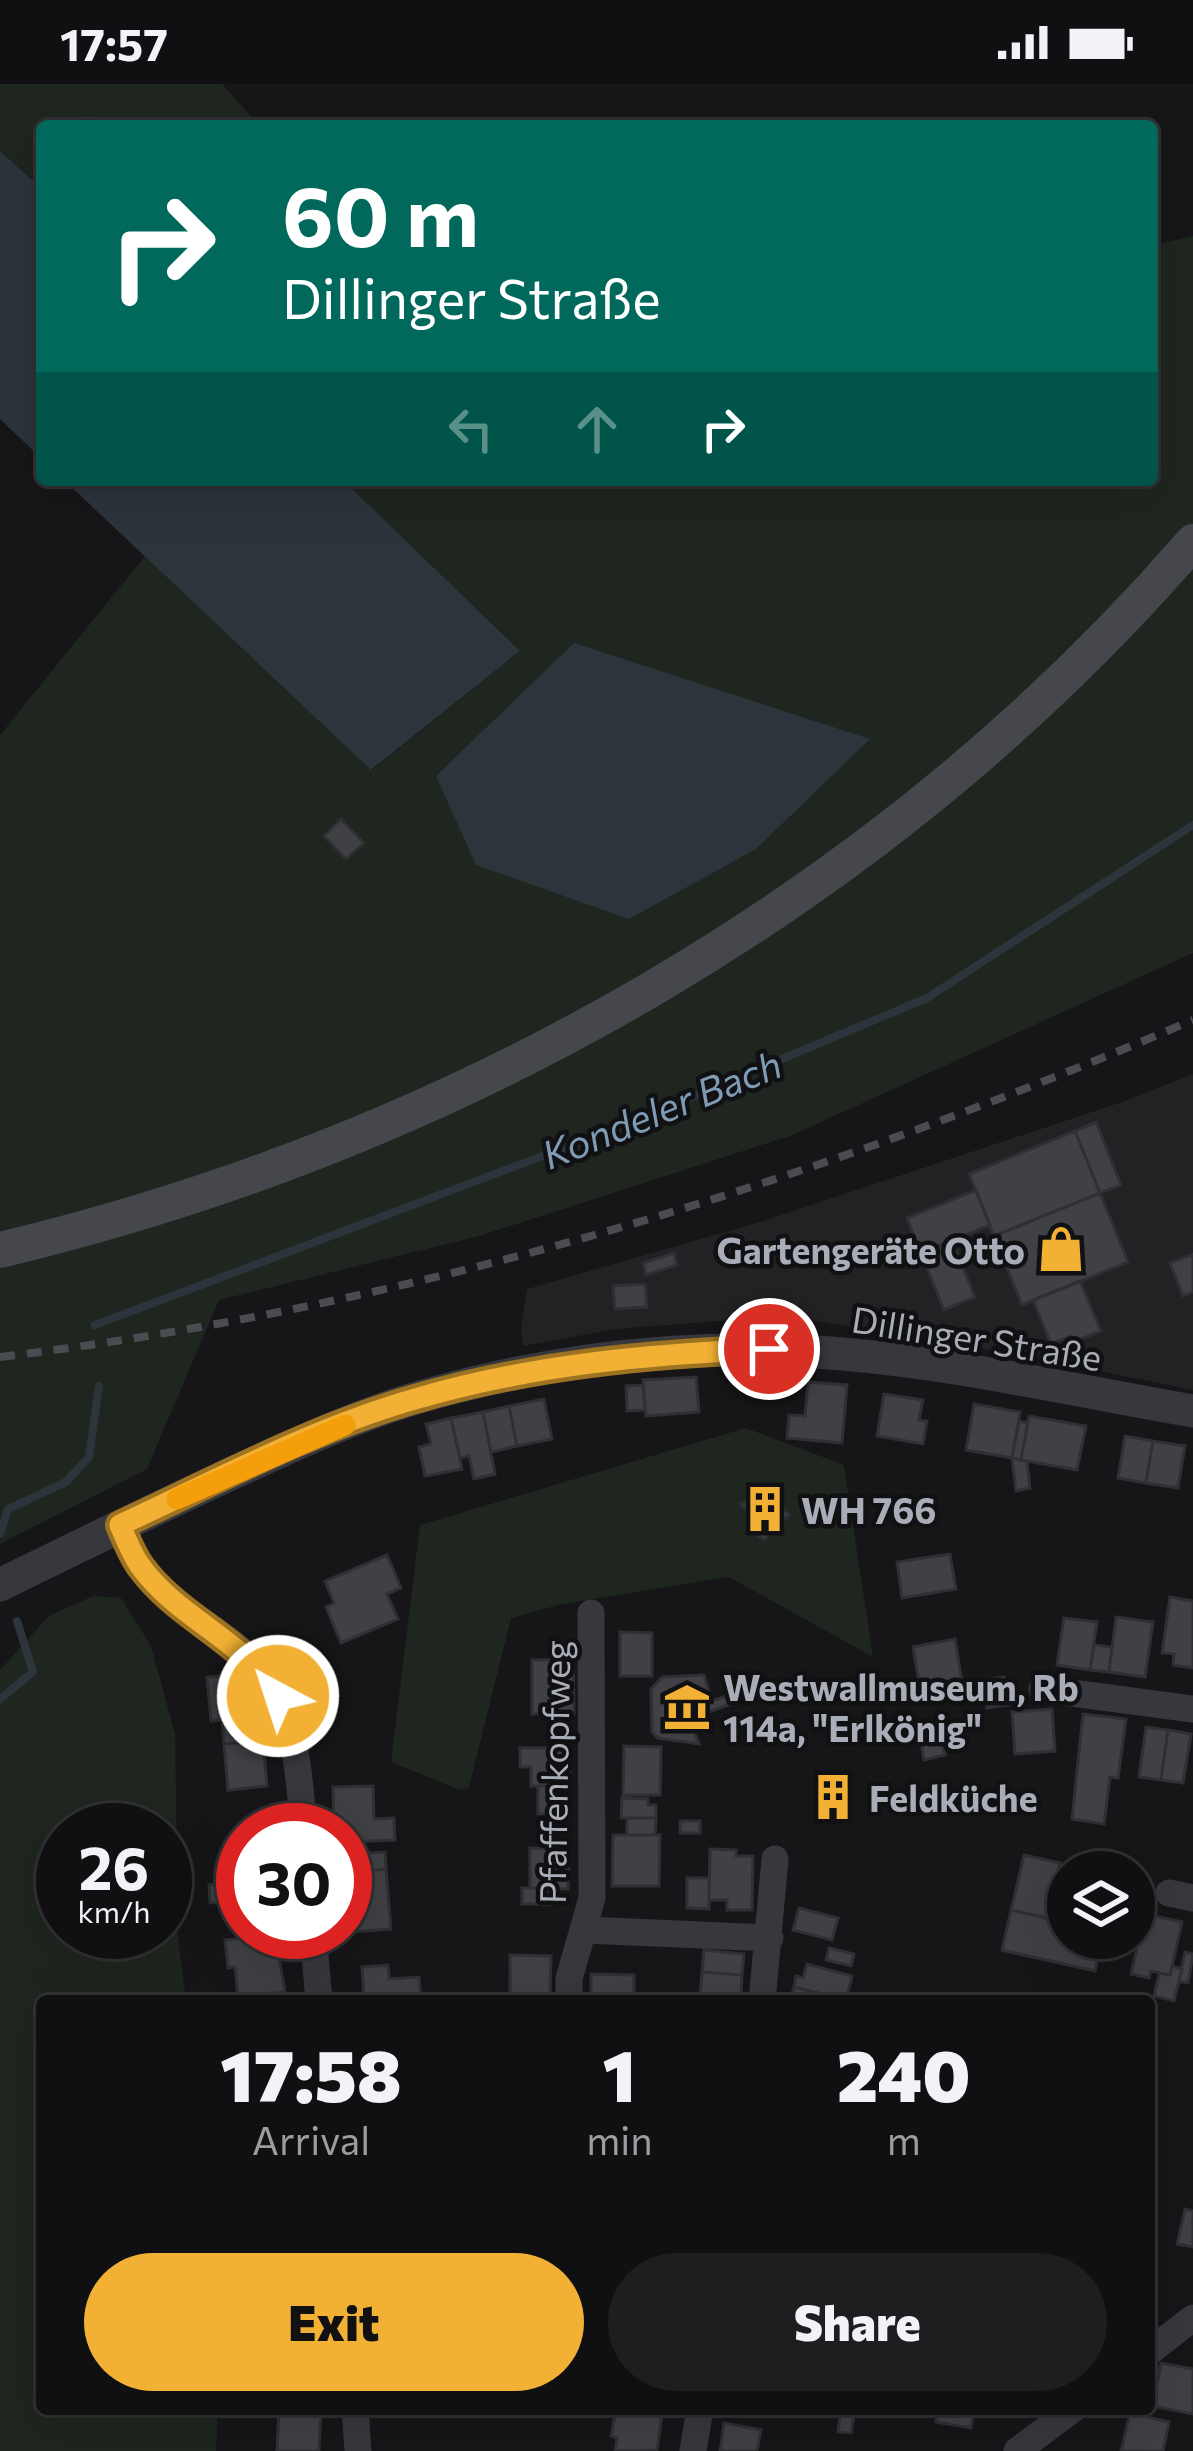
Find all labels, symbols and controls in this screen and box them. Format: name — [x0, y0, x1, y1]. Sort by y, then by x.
text: 17:57 — [60, 15, 168, 70]
text: 60 m — [282, 162, 479, 264]
icon: right — [84, 168, 240, 324]
text: Dillinger Straße — [282, 264, 661, 330]
icon: left — [438, 396, 504, 462]
icon: ahead — [564, 396, 630, 462]
icon: right — [690, 396, 756, 462]
water label: Kondeler Bach — [534, 1038, 788, 1178]
shop icon: Gartengeräte Otto — [1036, 1224, 1086, 1274]
place label: Gartengeräte Otto — [716, 1227, 1025, 1271]
street label: Dillinger Straße — [849, 1296, 1105, 1378]
pin — [718, 1298, 820, 1400]
icon: arrive — [736, 1316, 802, 1382]
building icon: WH 766 — [740, 1484, 790, 1534]
place label: WH 766 — [801, 1487, 937, 1531]
position arrow — [215, 1633, 341, 1759]
street label: Pfaffenkopfweg — [529, 1640, 577, 1904]
place label: Westwallmuseum, Rb 114a, "Erlkönig" — [723, 1664, 1079, 1749]
museum icon: Westwallmuseum, Rb 114a, "Erlkönig" — [662, 1682, 712, 1732]
building icon: Feldküche — [808, 1772, 858, 1822]
place label: Feldküche — [869, 1775, 1038, 1819]
speed limit sign: 30 — [216, 1803, 372, 1959]
text: 26 — [79, 1829, 149, 1902]
map controls — [1047, 1851, 1155, 1959]
button: layers — [1047, 1851, 1155, 1959]
text: km/h — [78, 1892, 150, 1929]
text: 17:58 — [220, 2029, 402, 2117]
text: 1 — [603, 2029, 636, 2117]
text: 240 — [837, 2029, 971, 2117]
text: Arrival — [252, 2115, 370, 2163]
text: min — [586, 2115, 653, 2163]
text: m — [887, 2115, 921, 2163]
button: Exit — [84, 2253, 584, 2391]
button: Share — [608, 2253, 1107, 2391]

